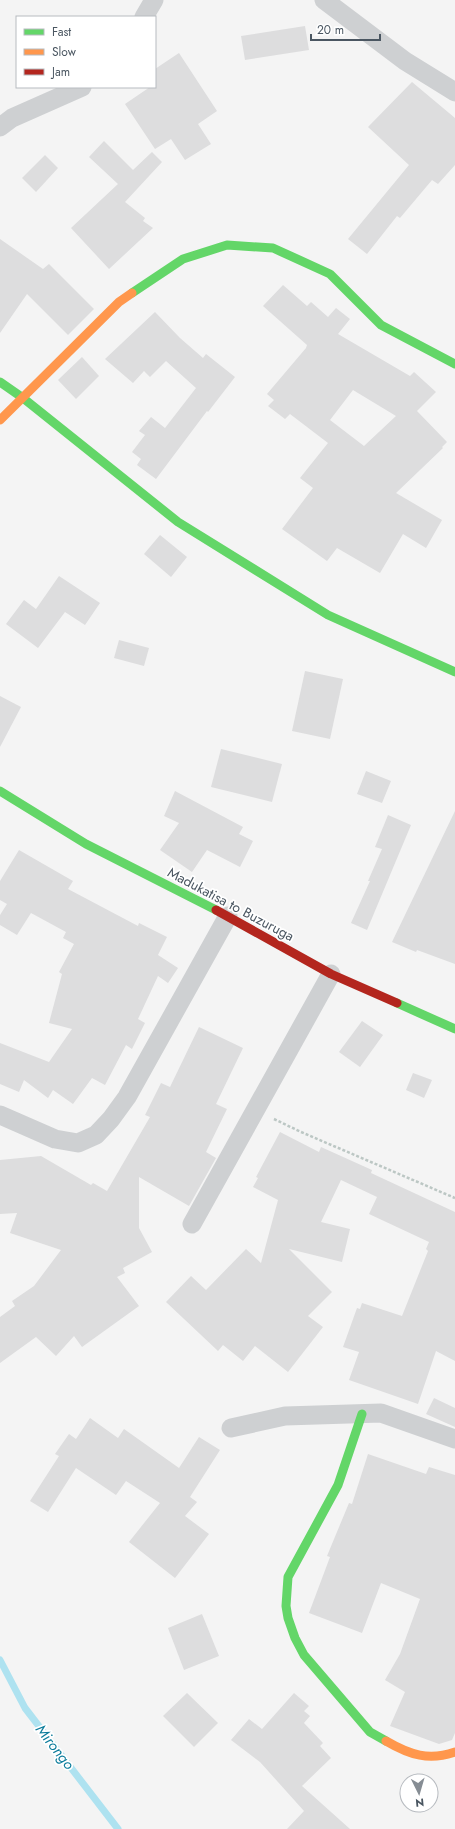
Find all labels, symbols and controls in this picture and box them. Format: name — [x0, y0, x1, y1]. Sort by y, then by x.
legend — [16, 16, 156, 88]
scale bar — [311, 16, 380, 42]
text: 20 m — [317, 21, 344, 39]
text: Fast — [52, 23, 71, 41]
text: Slow — [52, 43, 77, 61]
text: Jam — [50, 63, 70, 81]
street label: Madukatisa to Buzuruga — [164, 862, 298, 946]
water label: Mirongo — [30, 1720, 80, 1774]
north arrow — [399, 1773, 439, 1813]
text: N — [415, 1795, 425, 1811]

